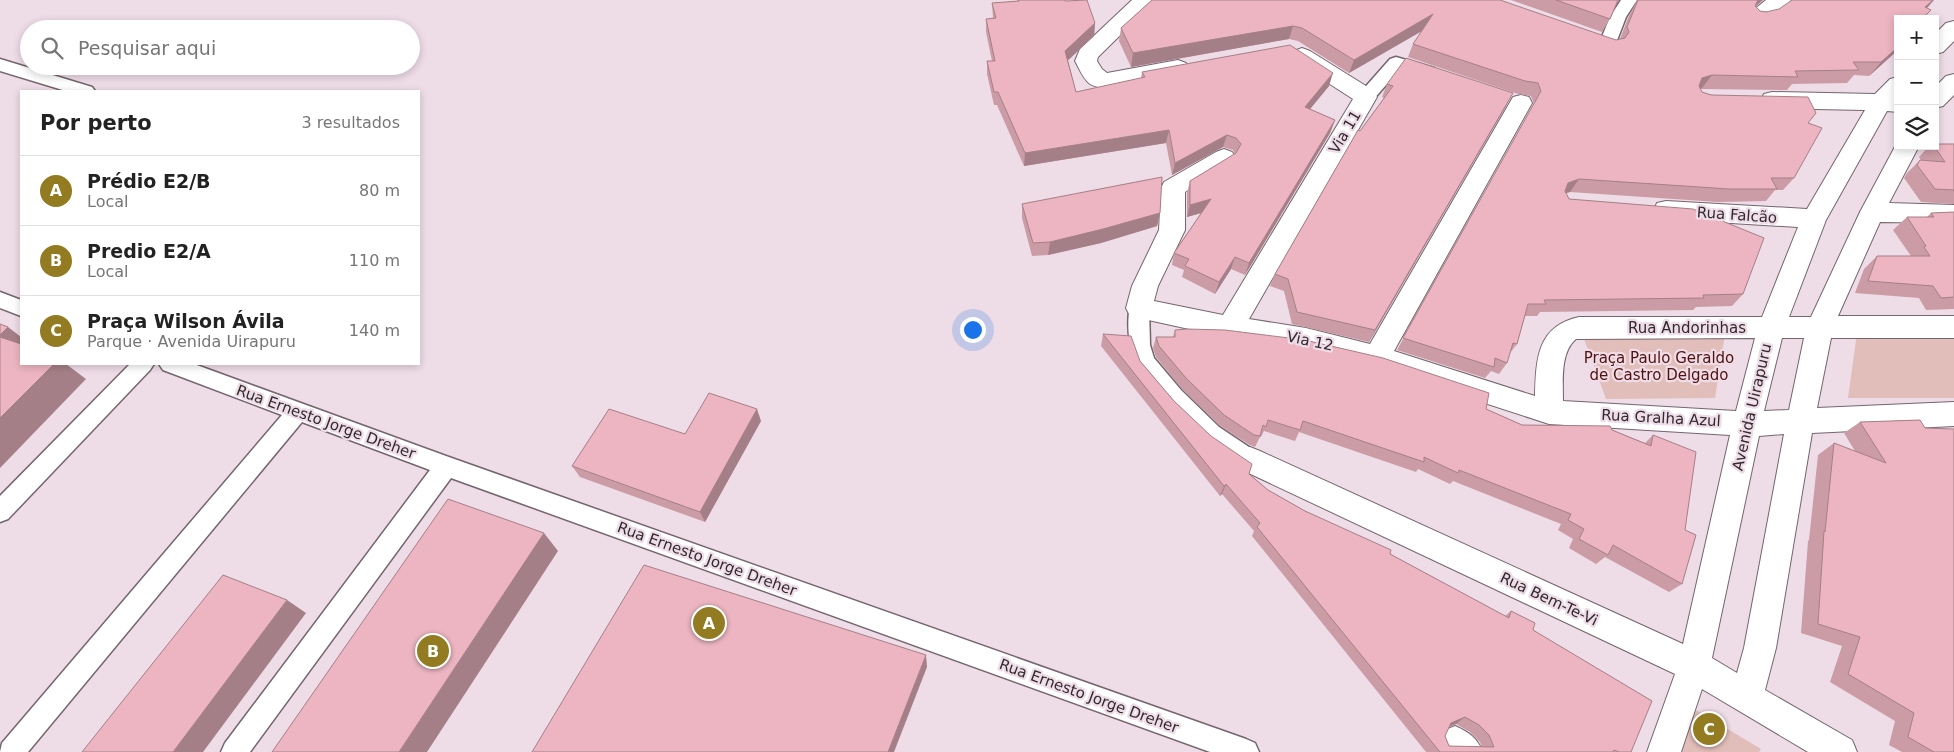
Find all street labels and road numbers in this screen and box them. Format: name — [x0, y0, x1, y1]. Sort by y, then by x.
street label: Via 11 — [1325, 107, 1365, 157]
street label: Rua Falcão — [1696, 203, 1778, 227]
street label: Rua Andorinhas — [1628, 319, 1746, 337]
street label: Via 12 — [1285, 327, 1335, 355]
street label: Avenida Uirapuru — [1729, 342, 1775, 472]
street label: Rua Ernesto Jorge Dreher — [234, 381, 419, 463]
street label: Rua Gralha Azul — [1601, 406, 1721, 430]
street label: Rua Ernesto Jorge Dreher — [615, 518, 800, 600]
street label: Rua Bem-Te-Vi — [1497, 568, 1601, 630]
street label: Rua Ernesto Jorge Dreher — [997, 655, 1182, 737]

